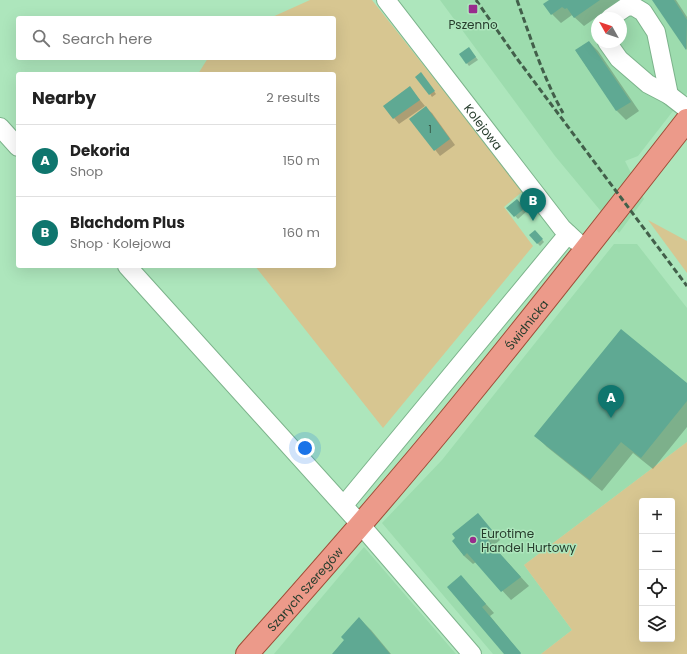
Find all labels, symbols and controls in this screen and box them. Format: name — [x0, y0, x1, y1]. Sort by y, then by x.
marker: Pszenno — [467, 3, 479, 15]
north arrow — [591, 12, 627, 48]
search box — [16, 16, 336, 60]
place label: Pszenno — [448, 16, 498, 33]
icon: search — [30, 27, 52, 49]
text: Search here — [62, 28, 152, 49]
text: Nearby — [32, 86, 96, 110]
text: 2 results — [266, 88, 320, 107]
street label: Kolejowa — [461, 100, 507, 153]
house number: 1 — [428, 122, 432, 137]
text: Dekoria — [70, 140, 130, 161]
text: A — [40, 151, 50, 170]
text: 150 m — [283, 151, 320, 170]
text: Shop — [70, 162, 103, 181]
pin: B — [520, 188, 546, 221]
text: Blachdom Plus — [70, 212, 185, 233]
text: B — [41, 223, 49, 242]
text: 160 m — [283, 223, 320, 242]
text: Shop · Kolejowa — [70, 234, 171, 253]
street label: Świdnicka — [501, 296, 552, 353]
pin: A — [598, 385, 624, 418]
your location — [295, 438, 315, 458]
map controls — [639, 498, 675, 642]
button: + — [639, 498, 675, 534]
place label: Eurotime Handel Hurtowy — [481, 525, 576, 556]
button: − — [639, 534, 675, 570]
marker: Eurotime Handel Hurtowy — [468, 535, 478, 545]
street label: Szarych Szeregów — [263, 543, 347, 635]
button: locate — [639, 570, 675, 606]
button: layers — [639, 606, 675, 642]

